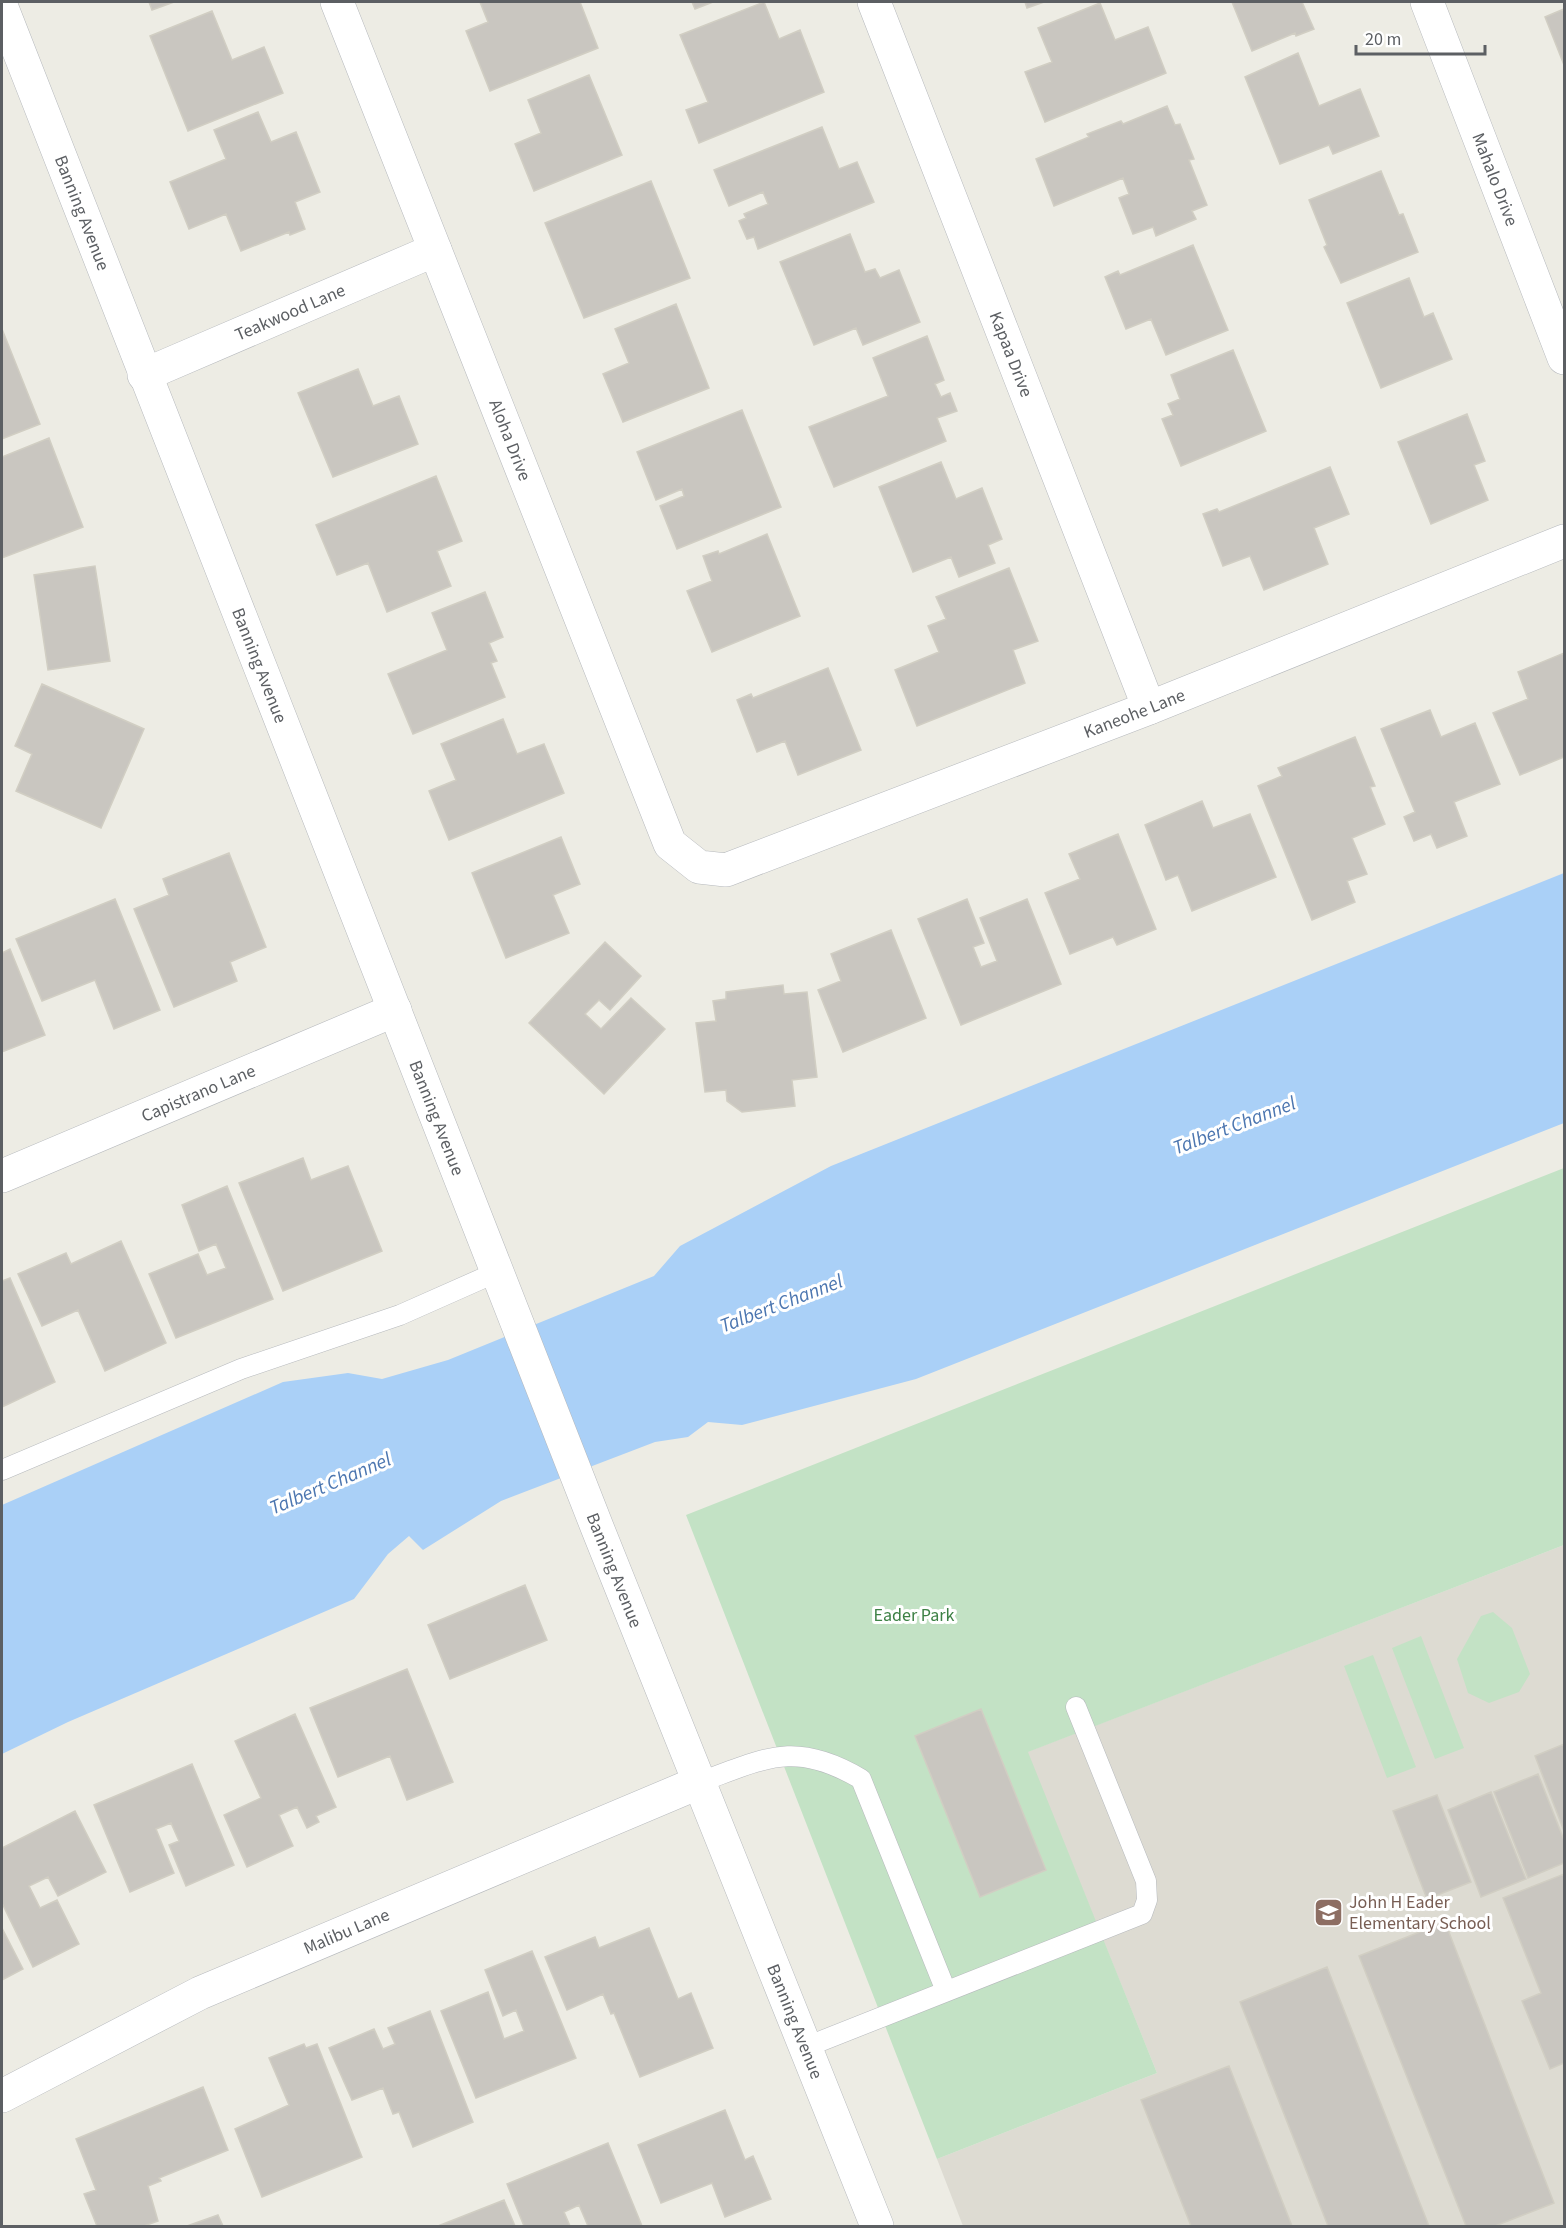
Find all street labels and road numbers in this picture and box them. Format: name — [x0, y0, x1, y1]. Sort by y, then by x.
street label: Mahalo Drive — [1465, 129, 1524, 230]
street label: Banning Avenue — [48, 152, 116, 274]
street label: Teakwood Lane — [231, 278, 349, 347]
street label: Kapaa Drive — [983, 308, 1039, 401]
street label: Aloha Drive — [482, 396, 537, 485]
street label: Banning Avenue — [225, 604, 293, 727]
street label: Kaneohe Lane — [1080, 683, 1189, 745]
street label: Banning Avenue — [402, 1057, 470, 1179]
street label: Capistrano Lane — [137, 1058, 259, 1129]
street label: Banning Avenue — [580, 1509, 648, 1632]
street label: Malibu Lane — [300, 1902, 393, 1961]
street label: Banning Avenue — [760, 1960, 829, 2083]

